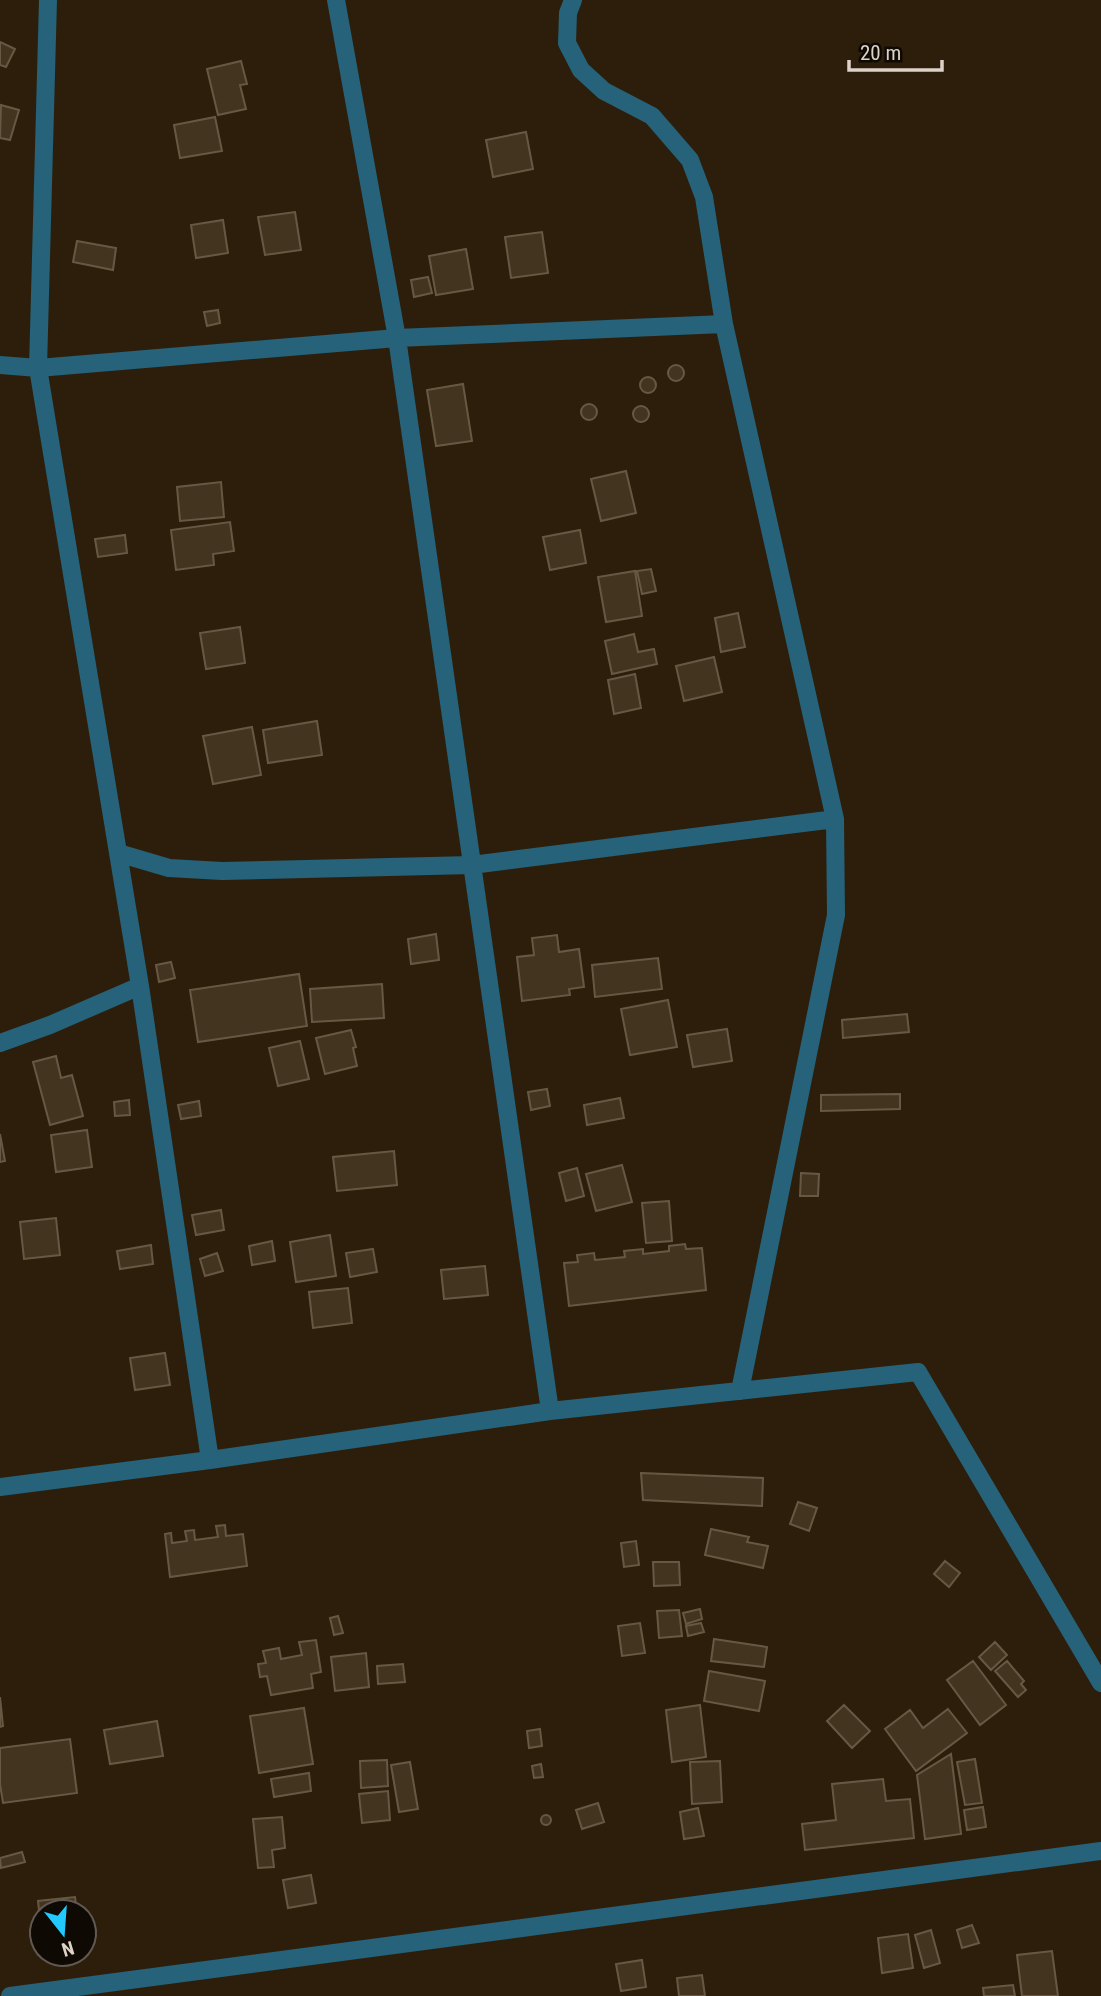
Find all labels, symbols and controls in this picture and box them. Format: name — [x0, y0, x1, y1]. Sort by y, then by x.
scale bar — [849, 28, 942, 72]
text: 20 m — [860, 41, 901, 65]
north arrow — [28, 1898, 98, 1968]
text: N — [59, 1936, 77, 1961]

